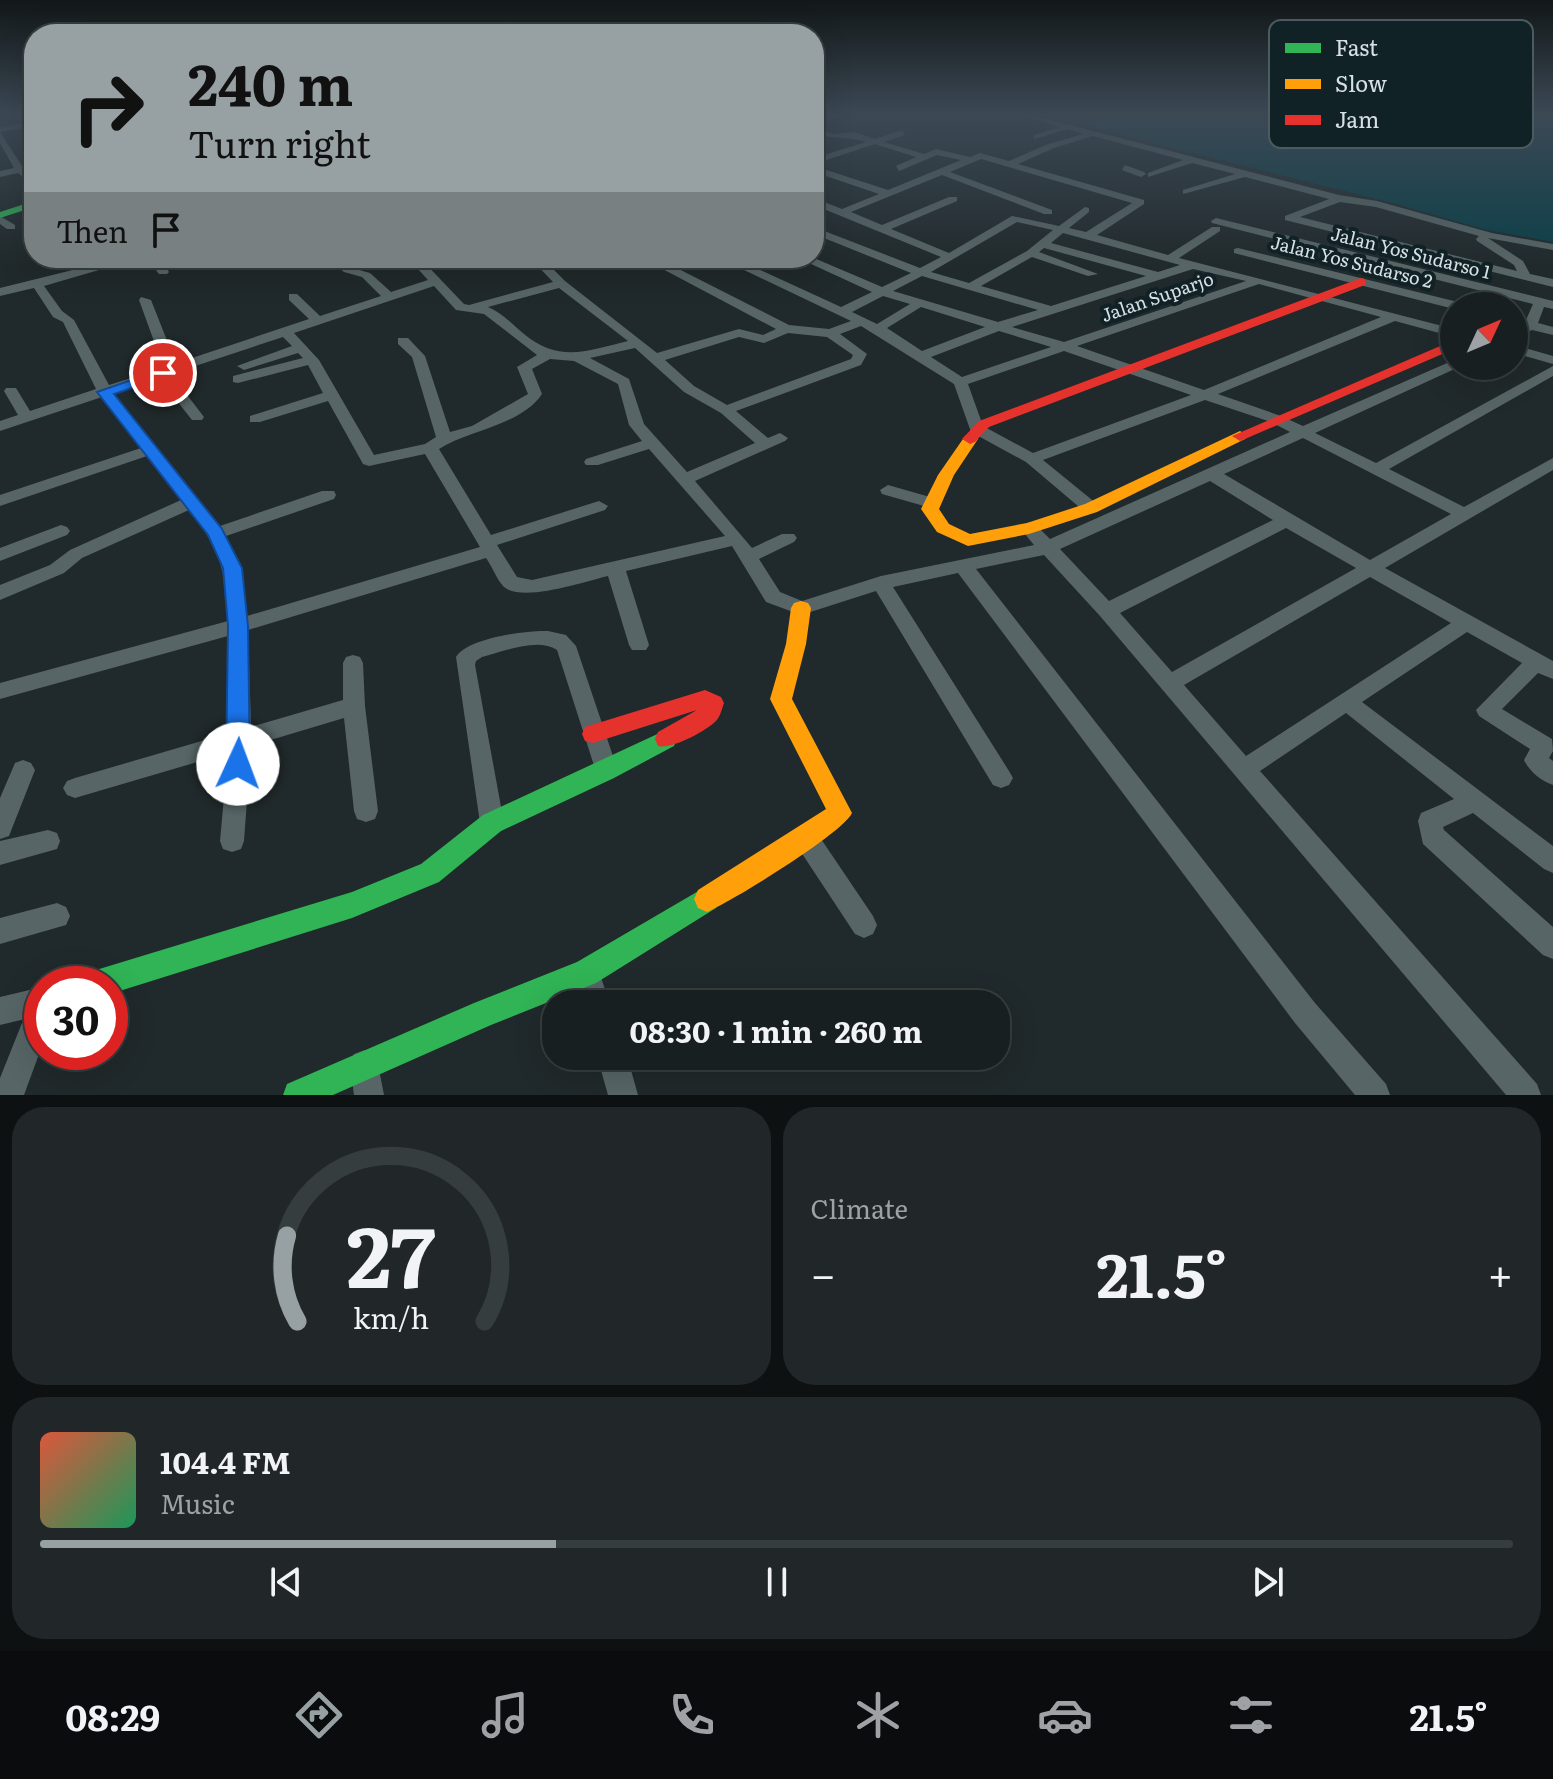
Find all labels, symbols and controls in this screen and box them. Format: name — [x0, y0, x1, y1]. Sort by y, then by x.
legend — [1269, 20, 1533, 148]
text: Fast — [1335, 30, 1378, 63]
text: 240 m — [188, 40, 353, 123]
icon: right — [56, 56, 160, 160]
text: Slow — [1335, 66, 1387, 99]
text: Jam — [1335, 102, 1379, 135]
text: Turn right — [188, 116, 371, 169]
text: Then — [56, 208, 128, 252]
icon: arrive — [144, 208, 188, 252]
street label: Jalan Yos Sudarso 1 — [1328, 219, 1494, 285]
street label: Jalan Yos Sudarso 2 — [1268, 228, 1436, 294]
street label: Jalan Suparjo — [1097, 264, 1217, 328]
north arrow — [1440, 292, 1528, 380]
map controls — [1440, 292, 1528, 380]
pin — [129, 339, 197, 407]
icon: arrive — [141, 351, 185, 395]
position arrow — [196, 722, 280, 806]
speed limit sign: 30 — [24, 966, 128, 1070]
text: 08:30 · 1 min · 260 m — [630, 1008, 922, 1052]
text: Climate — [811, 1188, 908, 1227]
text: 27 — [347, 1190, 436, 1314]
text: 21.5° — [1096, 1227, 1227, 1316]
text: − — [811, 1239, 836, 1305]
text: + — [1487, 1239, 1513, 1305]
text: km/h — [353, 1295, 429, 1338]
text: 104.4 FM — [160, 1439, 291, 1483]
text: Music — [160, 1483, 235, 1522]
icon: previous — [264, 1560, 308, 1604]
icon: pause — [755, 1560, 799, 1604]
icon: next — [1246, 1560, 1290, 1604]
icon: directions — [291, 1687, 347, 1743]
icon: music — [477, 1687, 533, 1743]
icon: phone — [664, 1687, 720, 1743]
icon: climate — [850, 1687, 906, 1743]
icon: car — [1037, 1687, 1093, 1743]
icon: filters — [1223, 1687, 1279, 1743]
text: 08:29 — [65, 1689, 160, 1742]
text: 21.5° — [1409, 1689, 1488, 1742]

